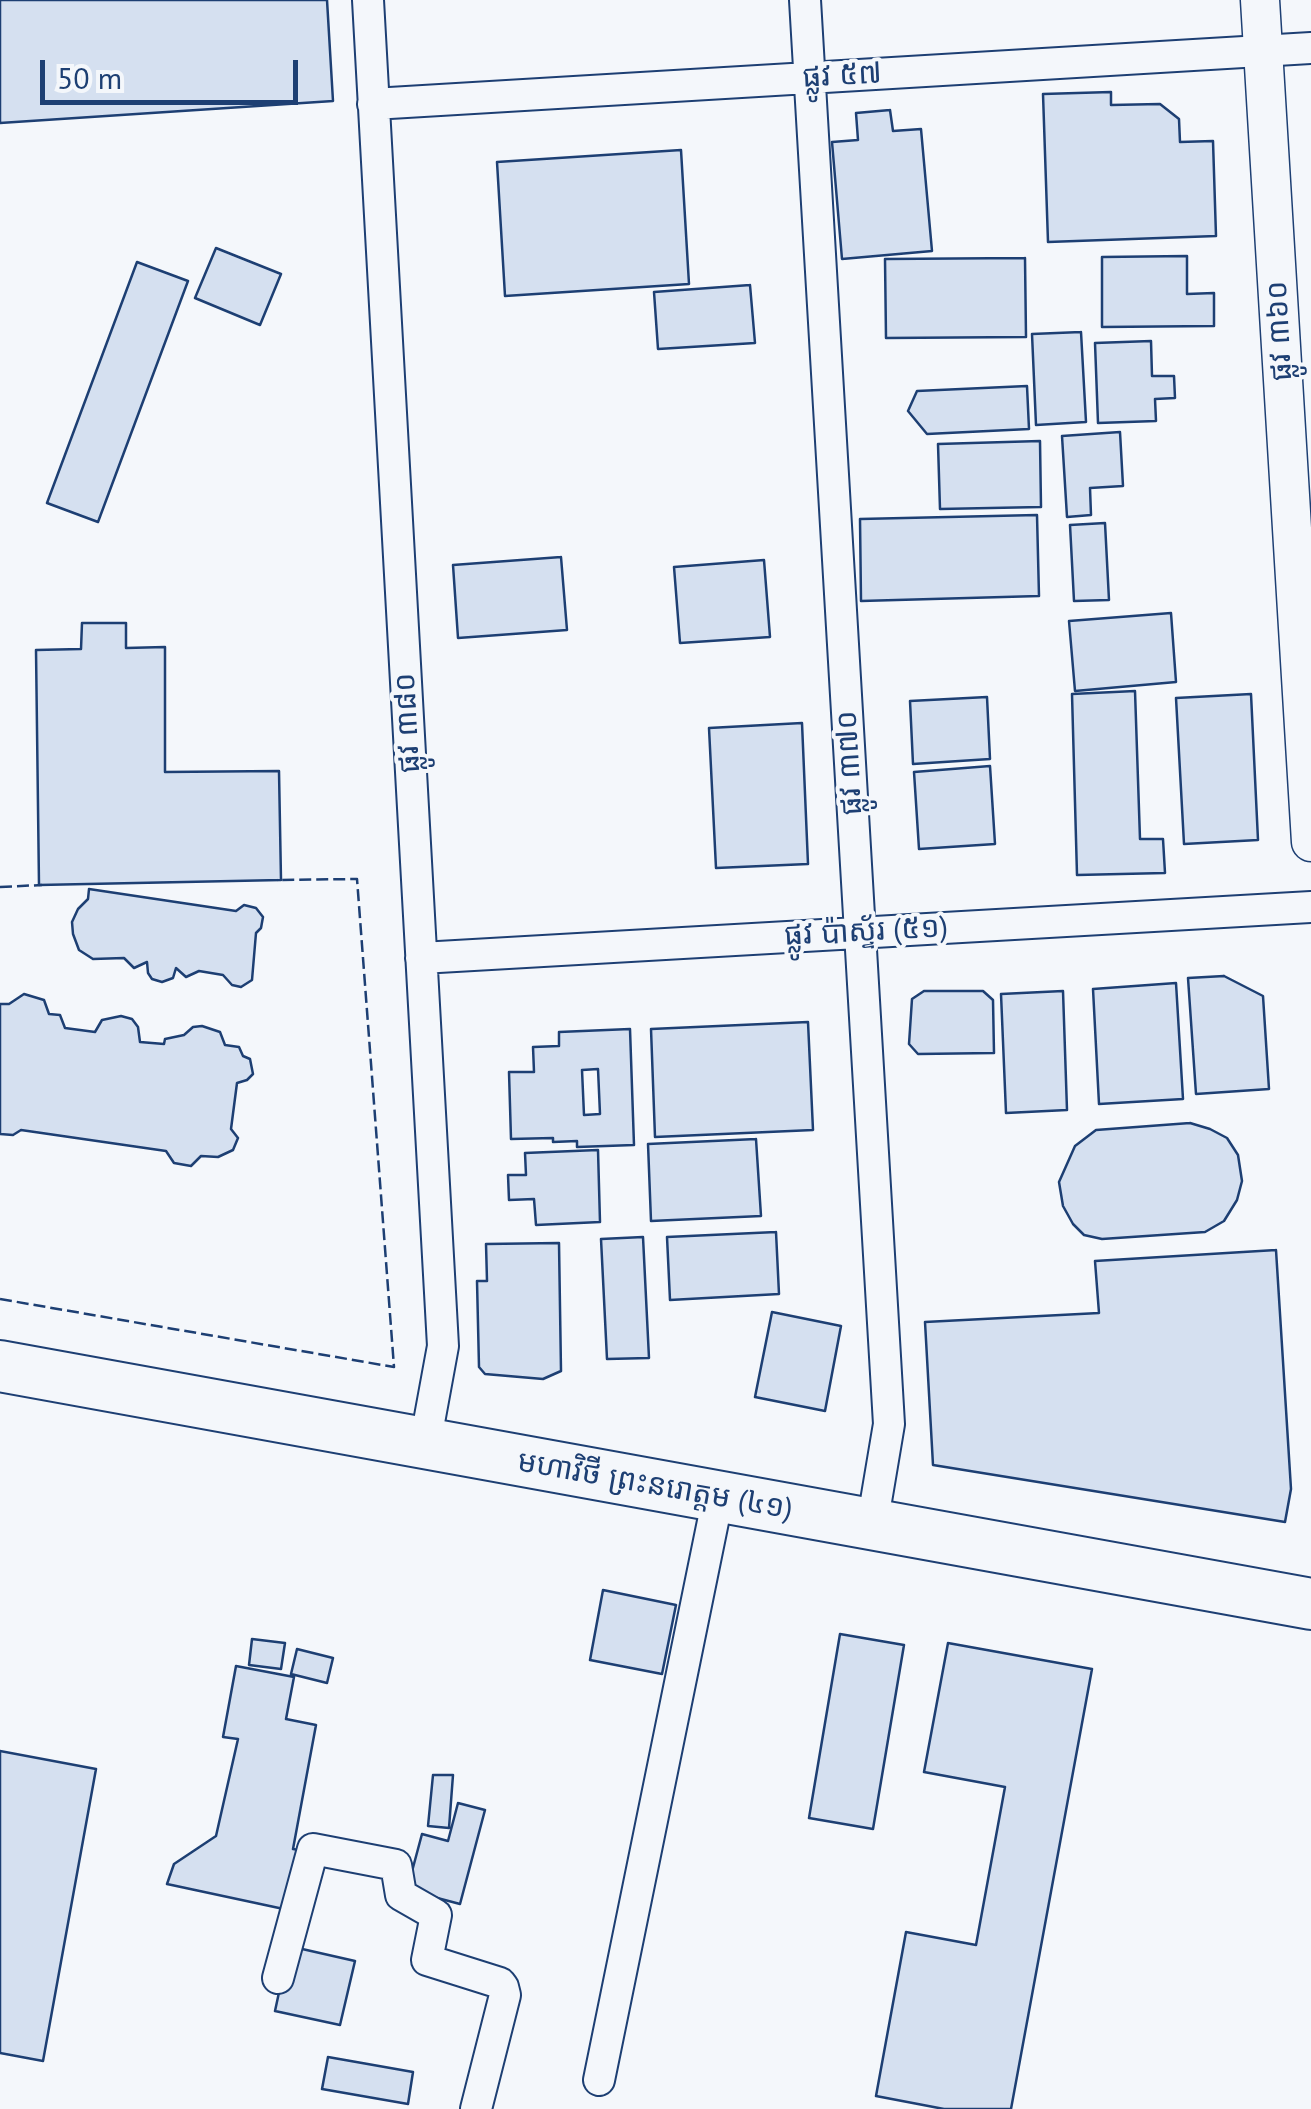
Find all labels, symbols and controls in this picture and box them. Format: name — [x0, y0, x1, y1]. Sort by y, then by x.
scale bar — [45, 40, 302, 102]
street label: ផ្លូវ ៥៧ — [801, 56, 883, 96]
text: 50 m — [57, 58, 122, 97]
street label: ផ្លូវ ៣៦០ — [1259, 280, 1301, 382]
street label: ផ្លូវ ៣៨០ — [387, 672, 429, 774]
street label: ផ្លូវ ៣៧០ — [829, 710, 871, 816]
street label: ផ្លូវ ប៉ាស្ទ័រ (៥១) — [783, 910, 949, 954]
street label: មហាវិថី ព្រះនរោត្តម (៤១) — [515, 1444, 795, 1528]

